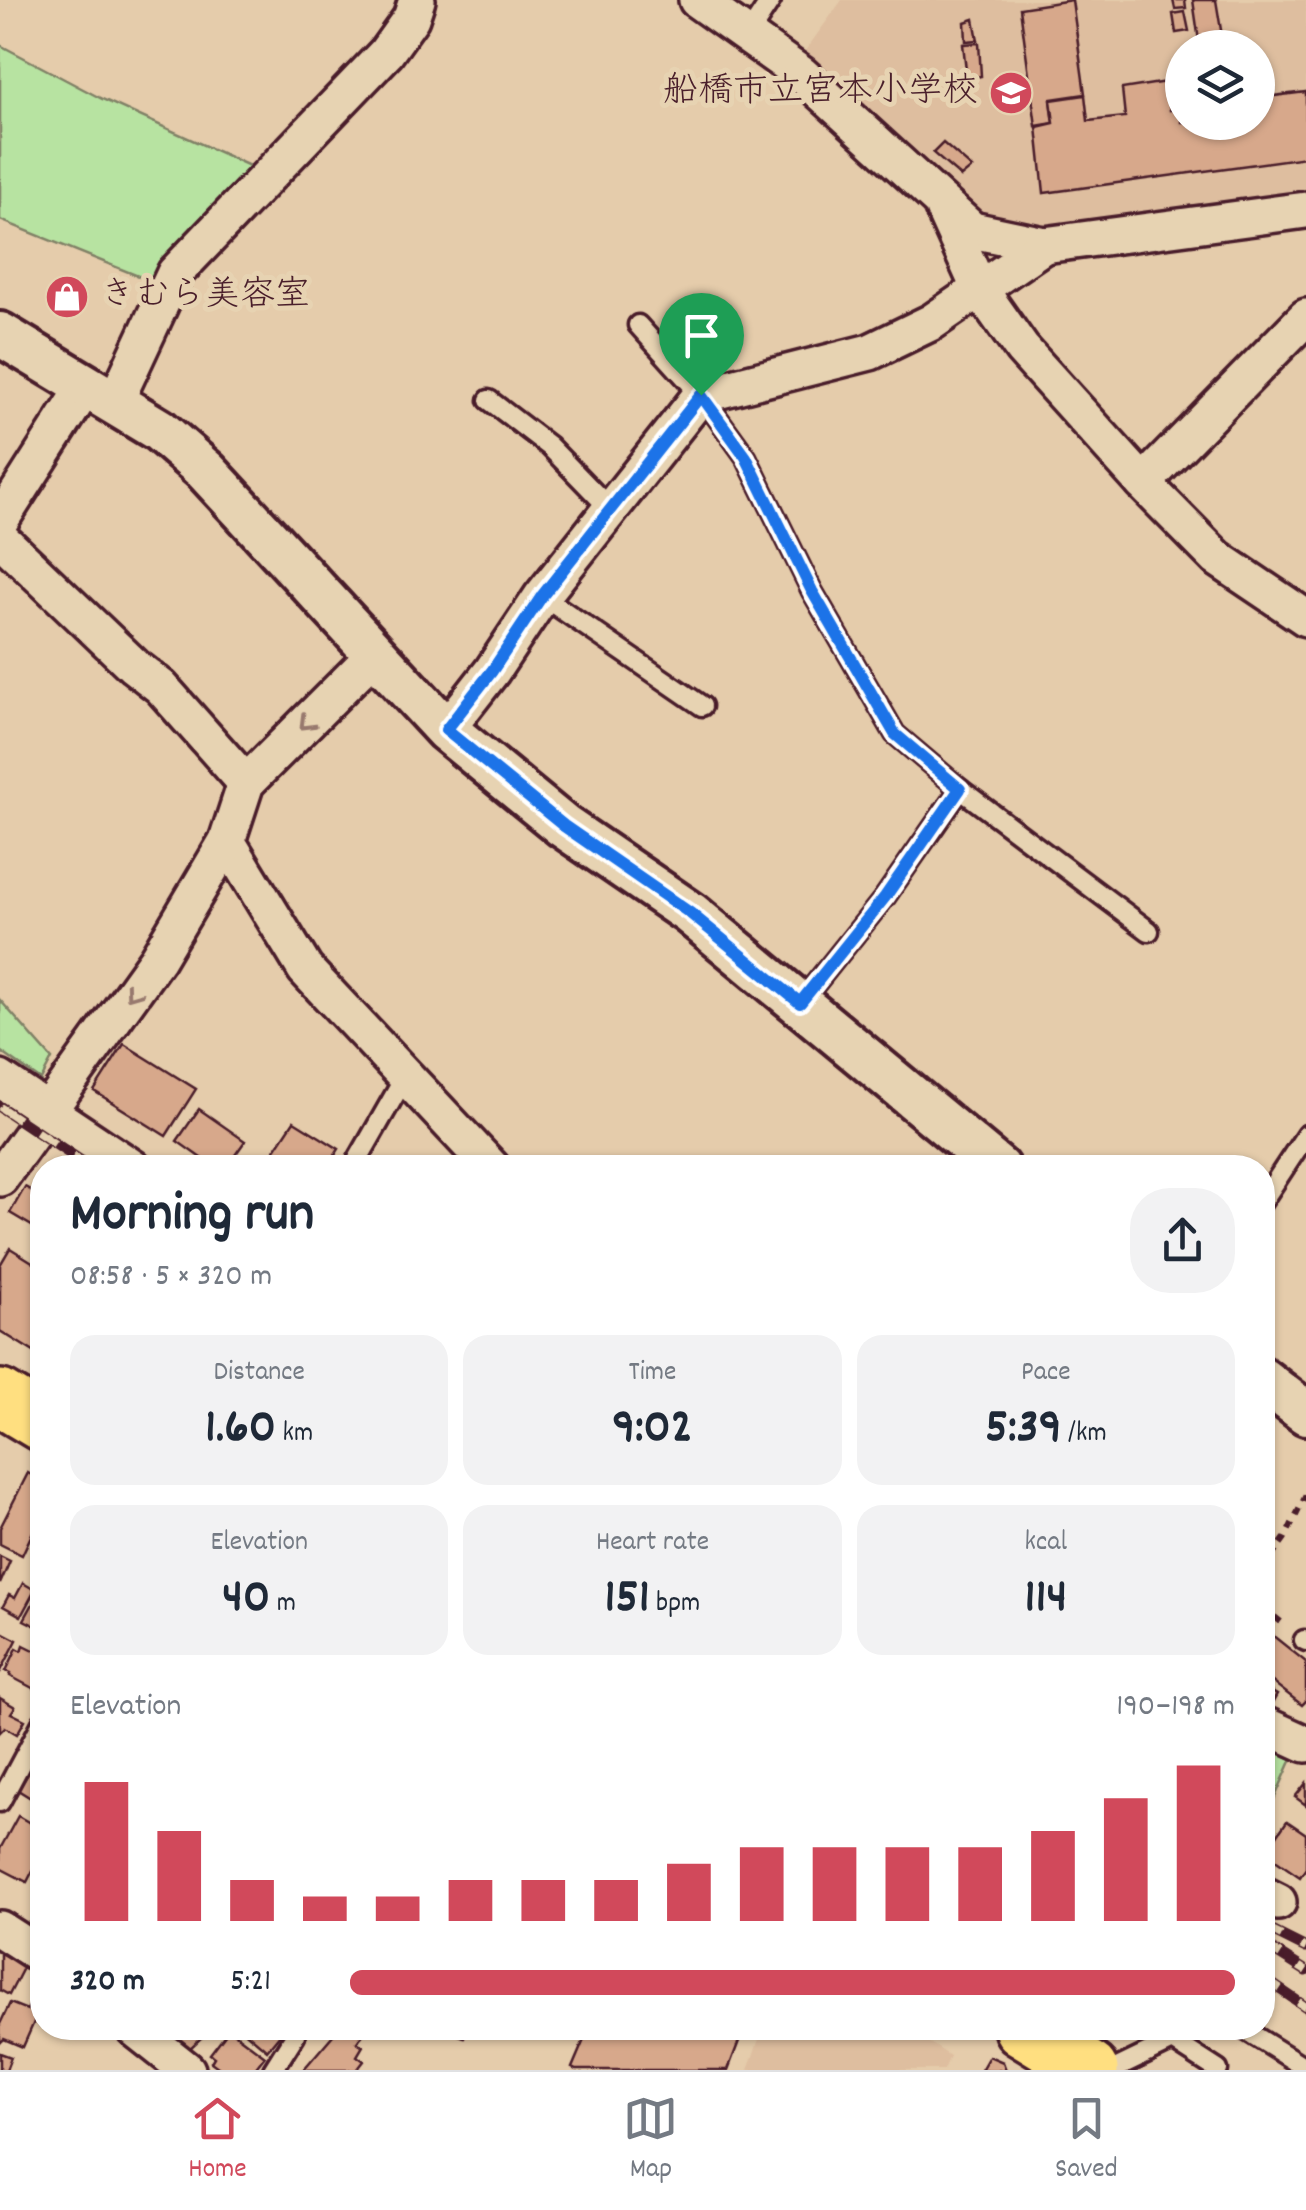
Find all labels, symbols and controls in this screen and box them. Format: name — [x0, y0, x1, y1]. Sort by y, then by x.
map controls — [1165, 30, 1275, 140]
button: layers — [1165, 30, 1275, 140]
place label: 船橋市立宮本小学校 — [663, 68, 978, 118]
school or university icon: 船橋市立宮本小学校 — [988, 70, 1034, 116]
place label: きむら美容室 — [100, 272, 310, 322]
shop icon: きむら美容室 — [44, 274, 90, 320]
pin — [659, 293, 744, 396]
icon: arrive — [674, 308, 729, 363]
one-way arrow — [300, 712, 318, 730]
one-way arrow — [126, 982, 144, 1000]
text: Morning run — [70, 1178, 314, 1257]
button: share — [1130, 1188, 1235, 1293]
text: 08:58 · 5 × 320 m — [70, 1255, 272, 1301]
text: Distance — [213, 1354, 305, 1394]
text: Time — [629, 1354, 676, 1394]
text: Pace — [1021, 1354, 1071, 1394]
text: 1.60 — [205, 1394, 276, 1466]
text: 9:02 — [612, 1394, 693, 1466]
text: 5:39 — [985, 1394, 1062, 1466]
text: km — [276, 1415, 313, 1455]
text: /km — [1062, 1415, 1107, 1455]
text: Elevation — [210, 1524, 308, 1564]
text: Heart rate — [596, 1524, 709, 1564]
text: kcal — [1025, 1524, 1067, 1564]
text: 40 — [222, 1564, 270, 1636]
text: 151 — [605, 1564, 650, 1636]
text: 114 — [1025, 1564, 1067, 1636]
text: m — [270, 1585, 296, 1625]
text: bpm — [650, 1585, 700, 1625]
text: Elevation — [70, 1685, 181, 1731]
text: 190–198 m — [1116, 1685, 1235, 1731]
text: 320 m — [70, 1960, 145, 2006]
text: 5:21 — [230, 1960, 271, 2006]
tab: Home — [188, 2091, 247, 2191]
tab: Map — [623, 2091, 678, 2191]
tab: Saved — [1055, 2091, 1118, 2191]

